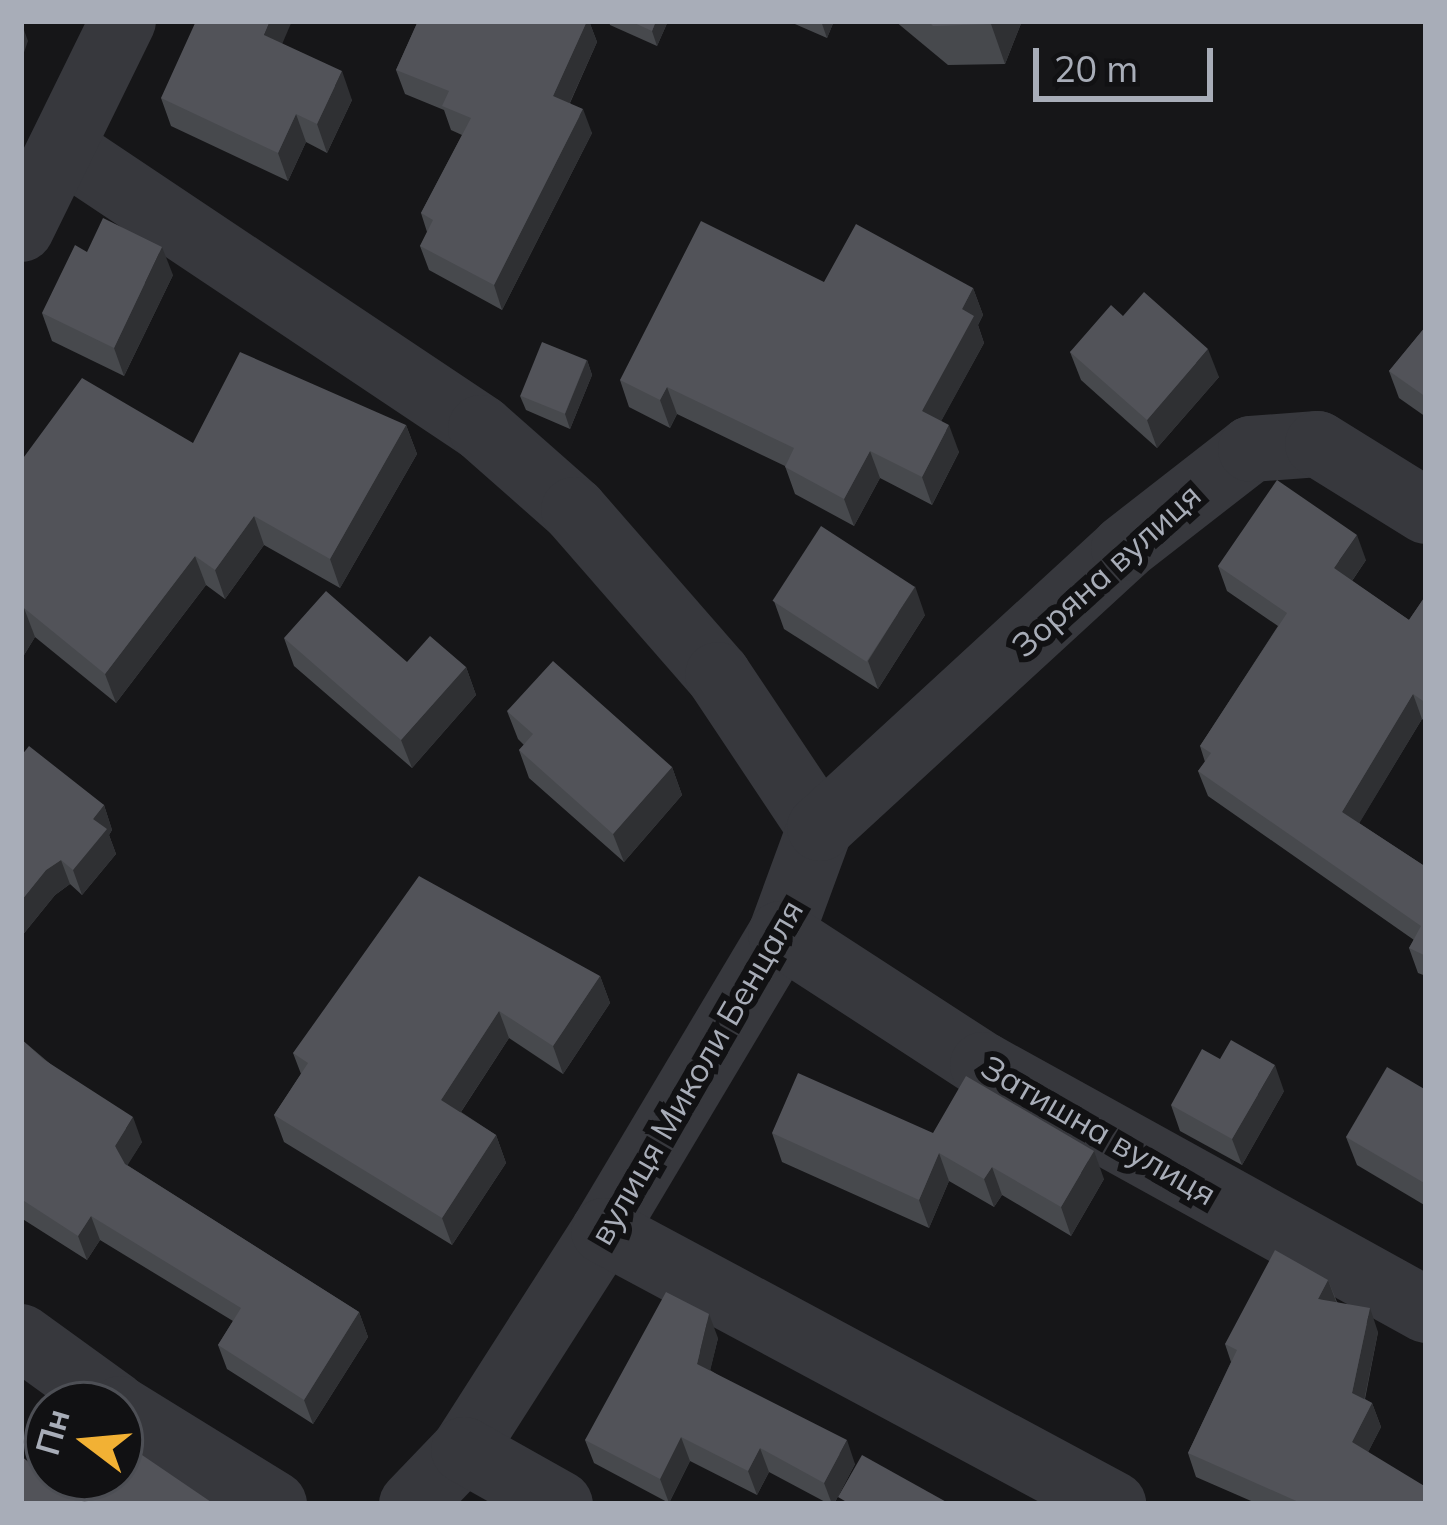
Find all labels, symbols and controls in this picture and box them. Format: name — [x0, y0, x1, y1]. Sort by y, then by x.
scale bar — [1039, 24, 1219, 98]
text: 20 m — [1054, 46, 1138, 91]
street label: Зоряна вулиця — [1004, 475, 1208, 665]
street label: вулиця Миколи Бенцаля — [581, 893, 811, 1251]
street label: Затишна вулиця — [975, 1047, 1223, 1213]
north arrow — [24, 1381, 144, 1501]
text: Пн — [26, 1404, 78, 1459]

